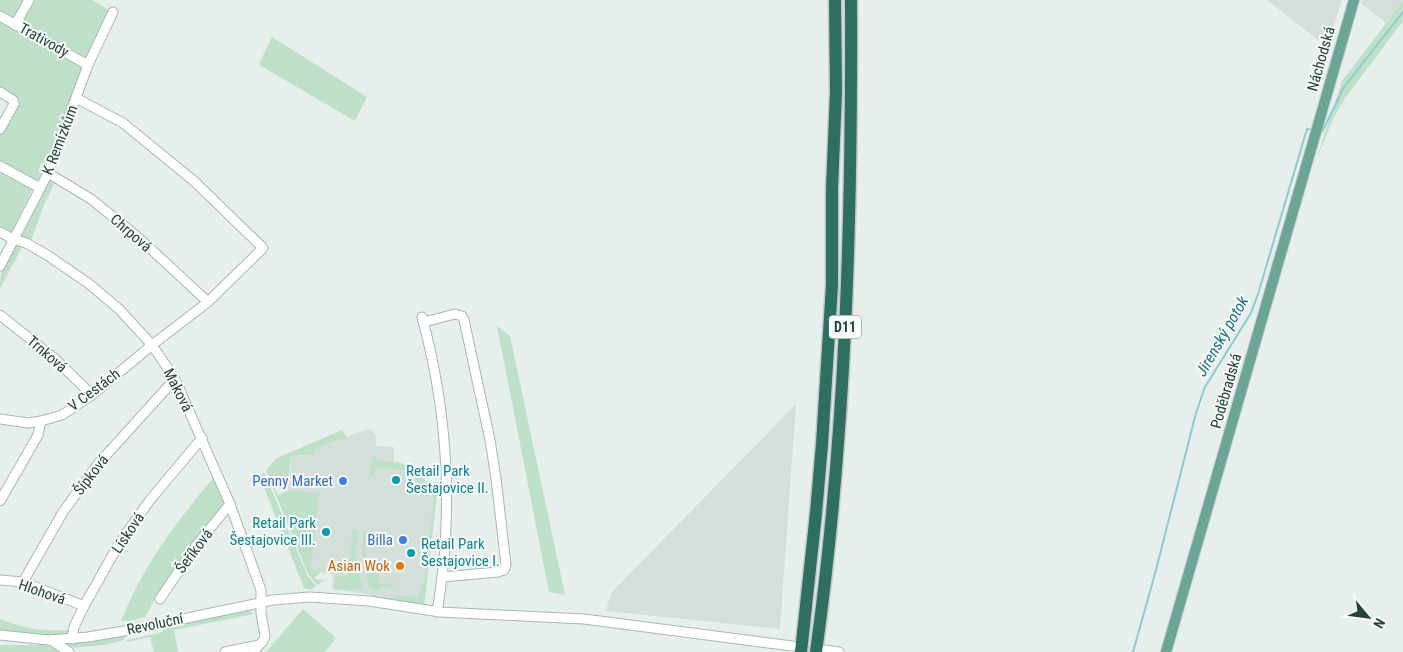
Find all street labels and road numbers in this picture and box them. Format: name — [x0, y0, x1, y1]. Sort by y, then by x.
street label: Trativody — [16, 19, 72, 61]
street label: Náchodská — [1303, 25, 1339, 93]
street label: K Remízkům — [38, 103, 82, 177]
street label: Chrpová — [107, 210, 155, 256]
road number: D11 — [829, 316, 861, 338]
street label: Trnková — [23, 332, 71, 376]
street label: Poděbradská — [1207, 351, 1245, 431]
street label: V Cestách — [65, 365, 123, 415]
street label: Maková — [159, 365, 197, 415]
street label: Šípková — [70, 451, 112, 499]
street label: Lísková — [108, 509, 148, 557]
street label: Šeříková — [172, 525, 216, 577]
street label: Hlohová — [16, 576, 68, 608]
street label: Revoluční — [125, 609, 186, 639]

